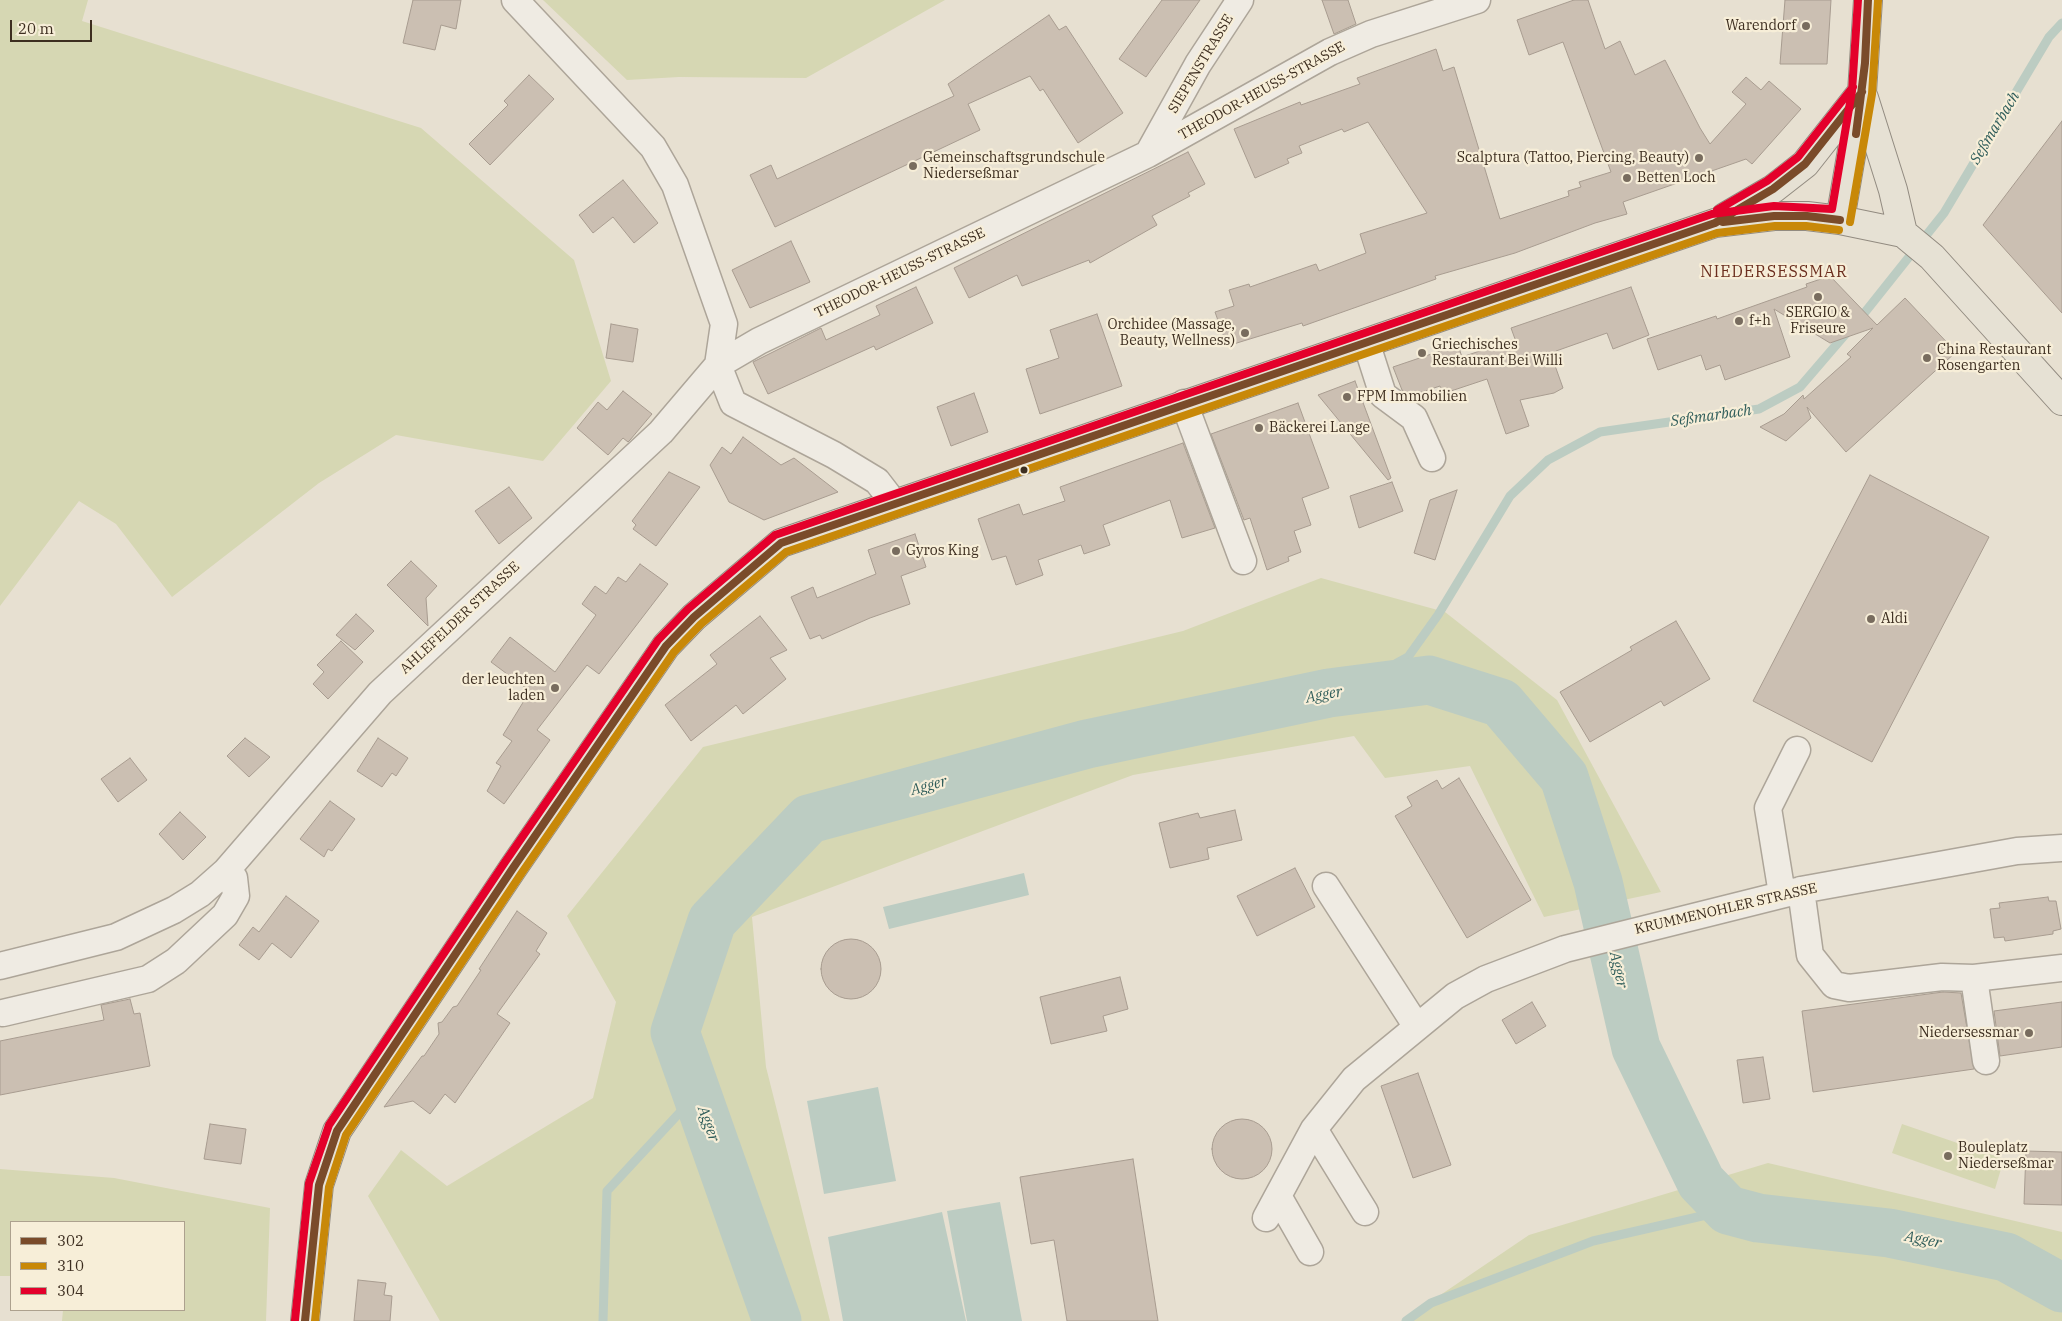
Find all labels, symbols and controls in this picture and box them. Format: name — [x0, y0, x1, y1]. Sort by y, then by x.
scale bar — [12, 10, 95, 42]
street label: SIEPENSTRASSE — [1165, 12, 1237, 116]
place label: Warendorf — [1725, 18, 1796, 34]
text: 20 m — [18, 19, 54, 38]
marker: Warendorf — [1800, 20, 1812, 32]
street label: THEODOR-HEUSS-STRASSE — [1176, 38, 1348, 144]
water label: Seßmarbach — [1966, 88, 2024, 168]
place label: Gemeinschaftsgrundschule Niederseßmar — [923, 150, 1105, 182]
place label: Scalptura (Tattoo, Piercing, Beauty) — [1457, 150, 1689, 166]
marker: Scalptura (Tattoo, Piercing, Beauty) — [1693, 152, 1705, 164]
marker: Gemeinschaftsgrundschule Niederseßmar — [907, 160, 919, 172]
place label: Betten Loch — [1637, 170, 1716, 186]
marker: Betten Loch — [1621, 172, 1633, 184]
street label: THEODOR-HEUSS-STRASSE — [812, 224, 988, 322]
district label: NIEDERSESSMAR — [1699, 262, 1849, 282]
marker: SERGIO & Friseure — [1812, 291, 1824, 303]
place label: SERGIO & Friseure — [1786, 305, 1850, 338]
place label: f+h — [1749, 313, 1771, 329]
marker: f+h — [1733, 315, 1745, 327]
place label: Orchidee (Massage, Beauty, Wellness) — [1108, 317, 1235, 350]
marker: Orchidee (Massage, Beauty, Wellness) — [1239, 327, 1251, 339]
place label: Griechisches Restaurant Bei Willi — [1432, 337, 1563, 370]
place label: China Restaurant Rosengarten — [1937, 342, 2051, 374]
marker: Griechisches Restaurant Bei Willi — [1416, 347, 1428, 359]
marker: China Restaurant Rosengarten — [1921, 352, 1933, 364]
place label: FPM Immobilien — [1357, 389, 1467, 405]
marker: FPM Immobilien — [1341, 391, 1353, 403]
water label: Seßmarbach — [1669, 401, 1753, 431]
place label: Bäckerei Lange — [1269, 420, 1370, 436]
marker: Bäckerei Lange — [1253, 422, 1265, 434]
unlabelled marker — [1019, 465, 1029, 475]
place label: Gyros King — [906, 543, 979, 559]
marker: Gyros King — [890, 545, 902, 557]
street label: AHLEFELDER STRASSE — [397, 558, 523, 678]
place label: Aldi — [1881, 611, 1908, 627]
marker: Aldi — [1865, 613, 1877, 625]
place label: der leuchten laden — [462, 672, 545, 704]
marker: der leuchten laden — [549, 682, 561, 694]
water label: Agger — [1304, 683, 1344, 707]
water label: Agger — [909, 773, 949, 799]
street label: KRUMMENOHLER STRASSE — [1633, 880, 1819, 938]
water label: Agger — [1605, 950, 1631, 990]
place label: Niedersessmar — [1919, 1025, 2019, 1041]
marker: Niedersessmar — [2023, 1027, 2035, 1039]
water label: Agger — [693, 1104, 723, 1144]
place label: Bouleplatz Niederseßmar — [1958, 1140, 2054, 1172]
marker: Bouleplatz Niederseßmar — [1942, 1150, 1954, 1162]
legend — [10, 1221, 185, 1311]
water label: Agger — [1903, 1227, 1943, 1253]
text: 302 — [57, 1231, 84, 1250]
text: 310 — [57, 1256, 84, 1275]
text: 304 — [57, 1281, 84, 1300]

